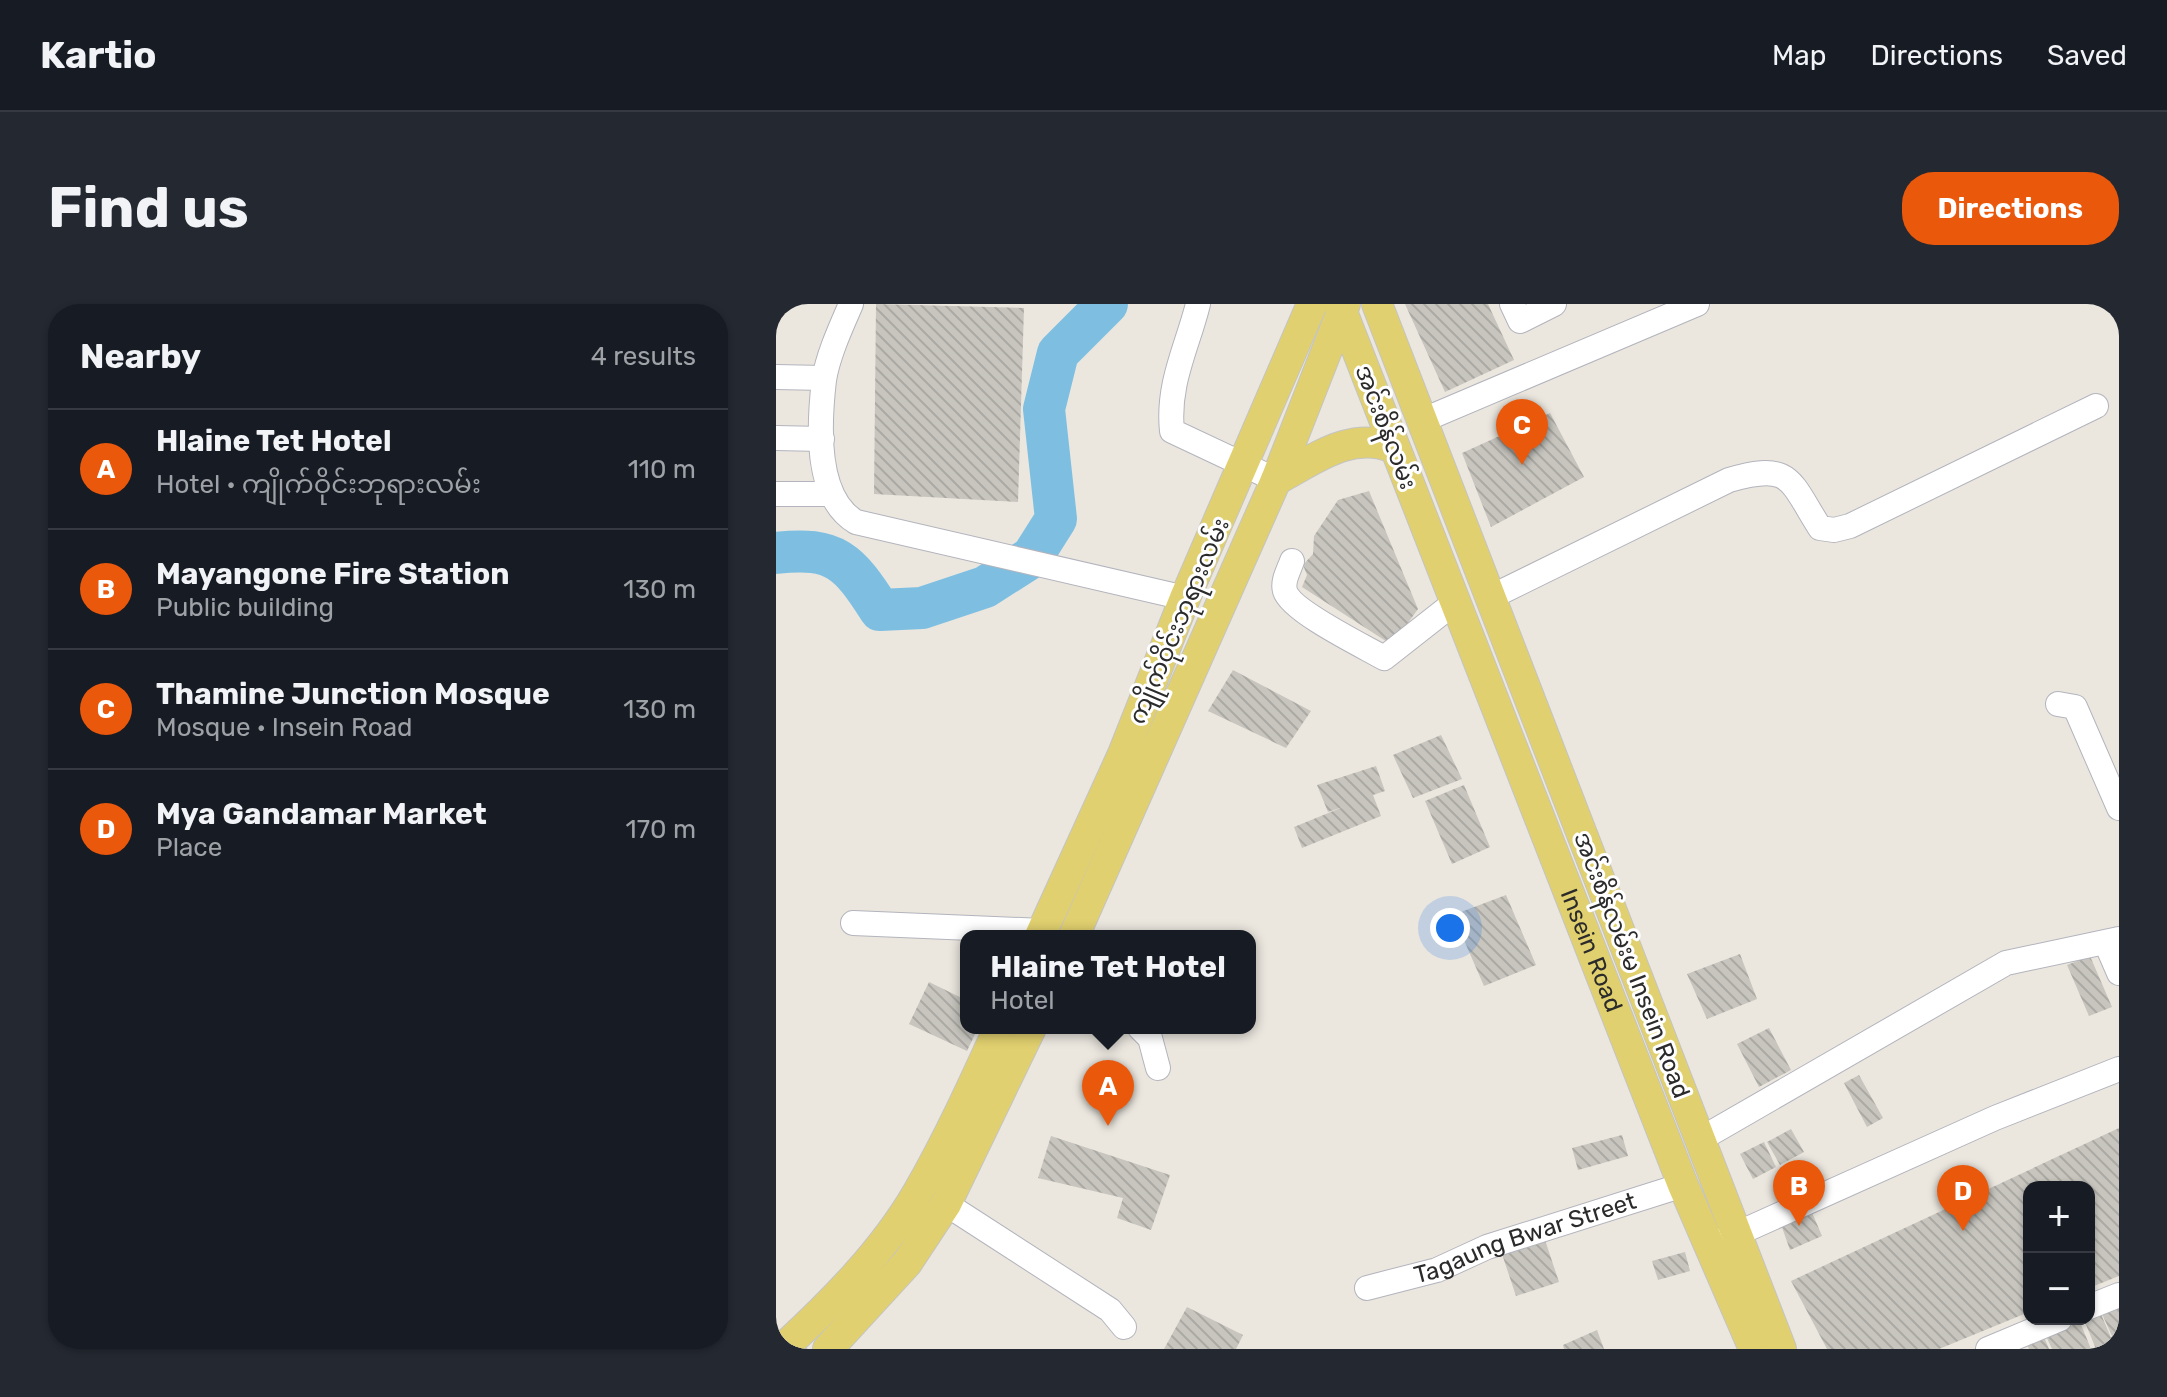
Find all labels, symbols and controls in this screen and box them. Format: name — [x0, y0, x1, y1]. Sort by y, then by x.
text: Kartio — [40, 32, 156, 78]
text: Map — [1772, 39, 1826, 72]
text: Directions — [1870, 39, 2003, 72]
text: Saved — [2047, 39, 2127, 72]
button: Directions — [1902, 172, 2119, 245]
text: Find us — [48, 175, 249, 241]
text: Nearby — [80, 336, 201, 377]
text: 4 results — [591, 341, 696, 372]
street label: အင်းစိန်လမ်း — [1345, 360, 1424, 495]
pin: C — [1496, 399, 1548, 465]
text: Hlaine Tet Hotel — [156, 423, 391, 459]
text: A — [97, 454, 115, 485]
text: 110 m — [628, 454, 696, 485]
text: Hotel · ကျိုက်ဝိုင်းဘုရားလမ်း — [156, 469, 481, 500]
street label: ကျိုက်ဝိုင်းဘုရားလမ်း — [1121, 513, 1240, 730]
text: Mayangone Fire Station — [156, 556, 510, 592]
text: B — [97, 574, 115, 605]
text: 130 m — [623, 574, 696, 605]
text: Public building — [156, 592, 334, 623]
text: Thamine Junction Mosque — [156, 676, 550, 712]
text: C — [97, 694, 115, 725]
text: 130 m — [623, 694, 696, 725]
text: Mosque · Insein Road — [156, 712, 413, 743]
text: Mya Gandamar Market — [156, 796, 487, 832]
text: D — [97, 814, 115, 845]
text: 170 m — [626, 814, 696, 845]
street label: အင်းစိန်လမ်းမ Insein Road — [1564, 827, 1698, 1104]
text: Place — [156, 832, 222, 863]
street label: Insein Road — [1555, 885, 1628, 1016]
your location — [1430, 908, 1470, 948]
popup — [960, 930, 1256, 1034]
text: Hlaine Tet Hotel — [990, 949, 1226, 985]
text: Hotel — [990, 985, 1055, 1016]
pin: A — [1082, 1060, 1134, 1126]
pin: B — [1773, 1160, 1825, 1226]
pin: D — [1937, 1165, 1989, 1231]
map controls — [2023, 1181, 2095, 1325]
button: + — [2023, 1181, 2095, 1253]
street label: Tagaung Bwar Street — [1411, 1187, 1640, 1289]
button: − — [2023, 1253, 2095, 1325]

